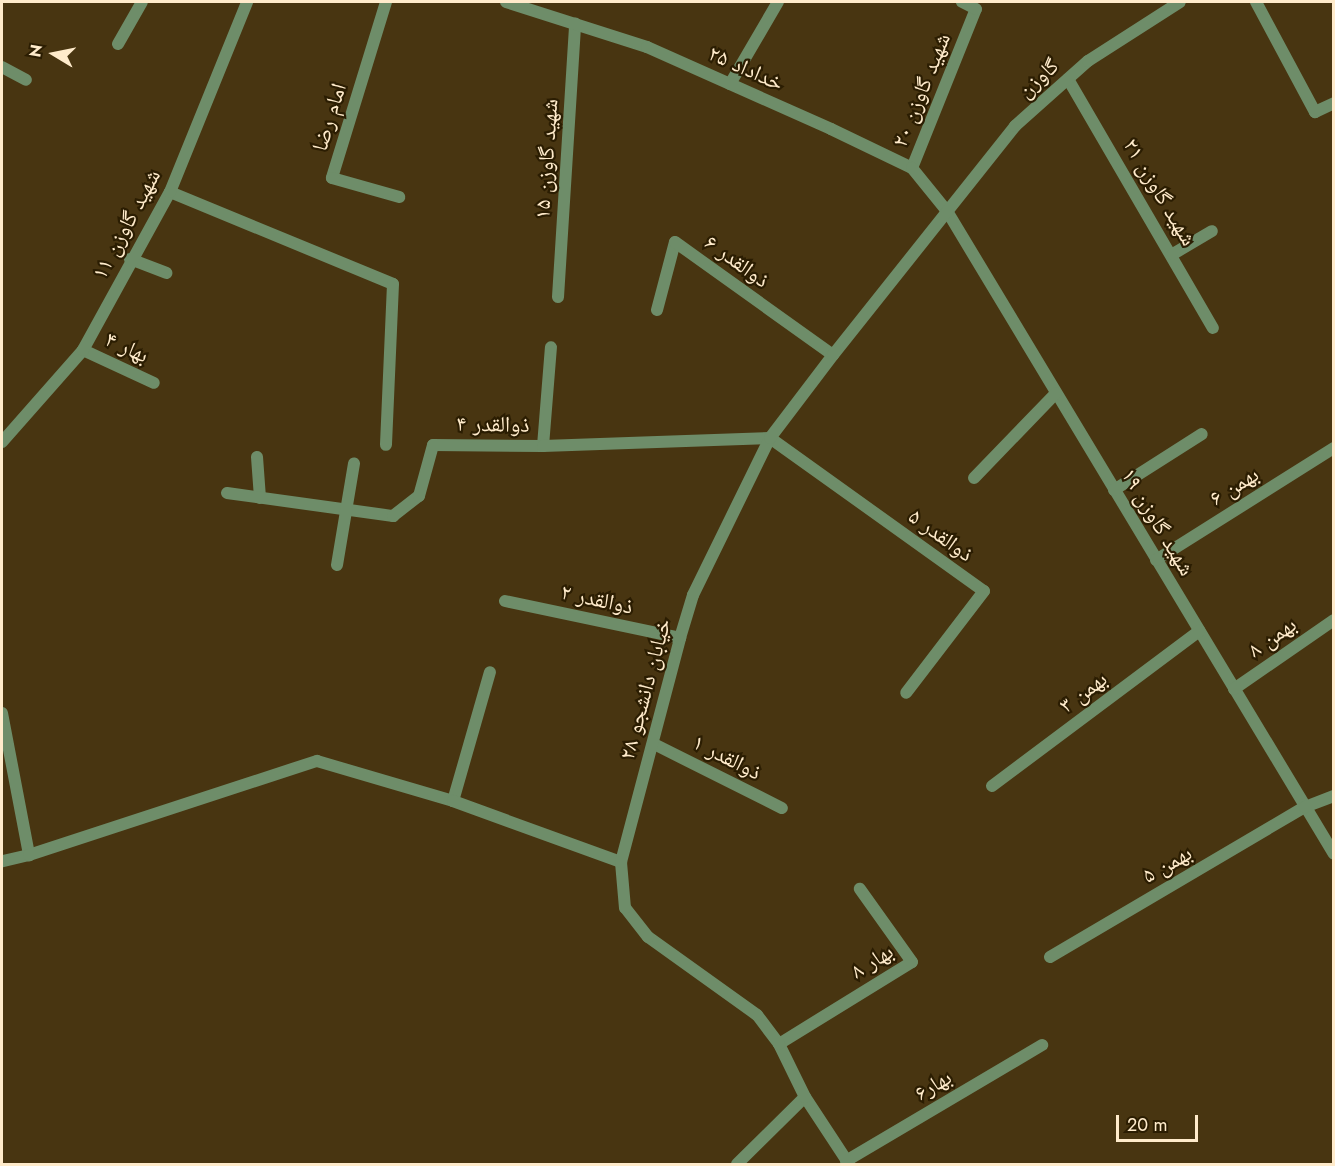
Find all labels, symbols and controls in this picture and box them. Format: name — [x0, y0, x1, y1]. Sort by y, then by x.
north arrow — [24, 24, 84, 84]
street label: شهید گاوزن ۲۰ — [886, 29, 956, 151]
street label: خداداد ۲۵ — [704, 40, 788, 96]
text: N — [23, 43, 48, 59]
street label: گاوزن — [1012, 53, 1064, 103]
street label: امام رضا — [306, 80, 352, 154]
street label: شهید گاوزن ۱۵ — [529, 98, 563, 220]
street label: شهید گاوزن ۲۱ — [1118, 134, 1202, 250]
street label: شهید گاوزن ۱۱ — [86, 165, 166, 283]
street label: ذوالقدر ۶ — [700, 229, 774, 293]
street label: بهار ۴ — [101, 326, 153, 368]
street label: ذوالقدر ۴ — [456, 410, 530, 438]
street label: بهمن ۶ — [1205, 461, 1263, 511]
street label: شهید گاوزن ۱۹ — [1116, 464, 1200, 580]
street label: ذوالقدر ۵ — [904, 503, 978, 567]
street label: ذوالقدر ۲ — [558, 578, 636, 620]
street label: بهمن ۸ — [1243, 611, 1301, 663]
street label: خیابان دانشجو ۲۸ — [614, 616, 676, 762]
street label: بهمن ۳ — [1054, 666, 1112, 718]
street label: ذوالقدر ۱ — [688, 729, 766, 785]
street label: بهمن ۵ — [1138, 839, 1196, 889]
street label: بهار ۸ — [846, 938, 898, 984]
street label: بهار۶ — [910, 1064, 956, 1106]
scale bar — [1119, 1103, 1202, 1141]
text: 20 m — [1127, 1112, 1167, 1138]

